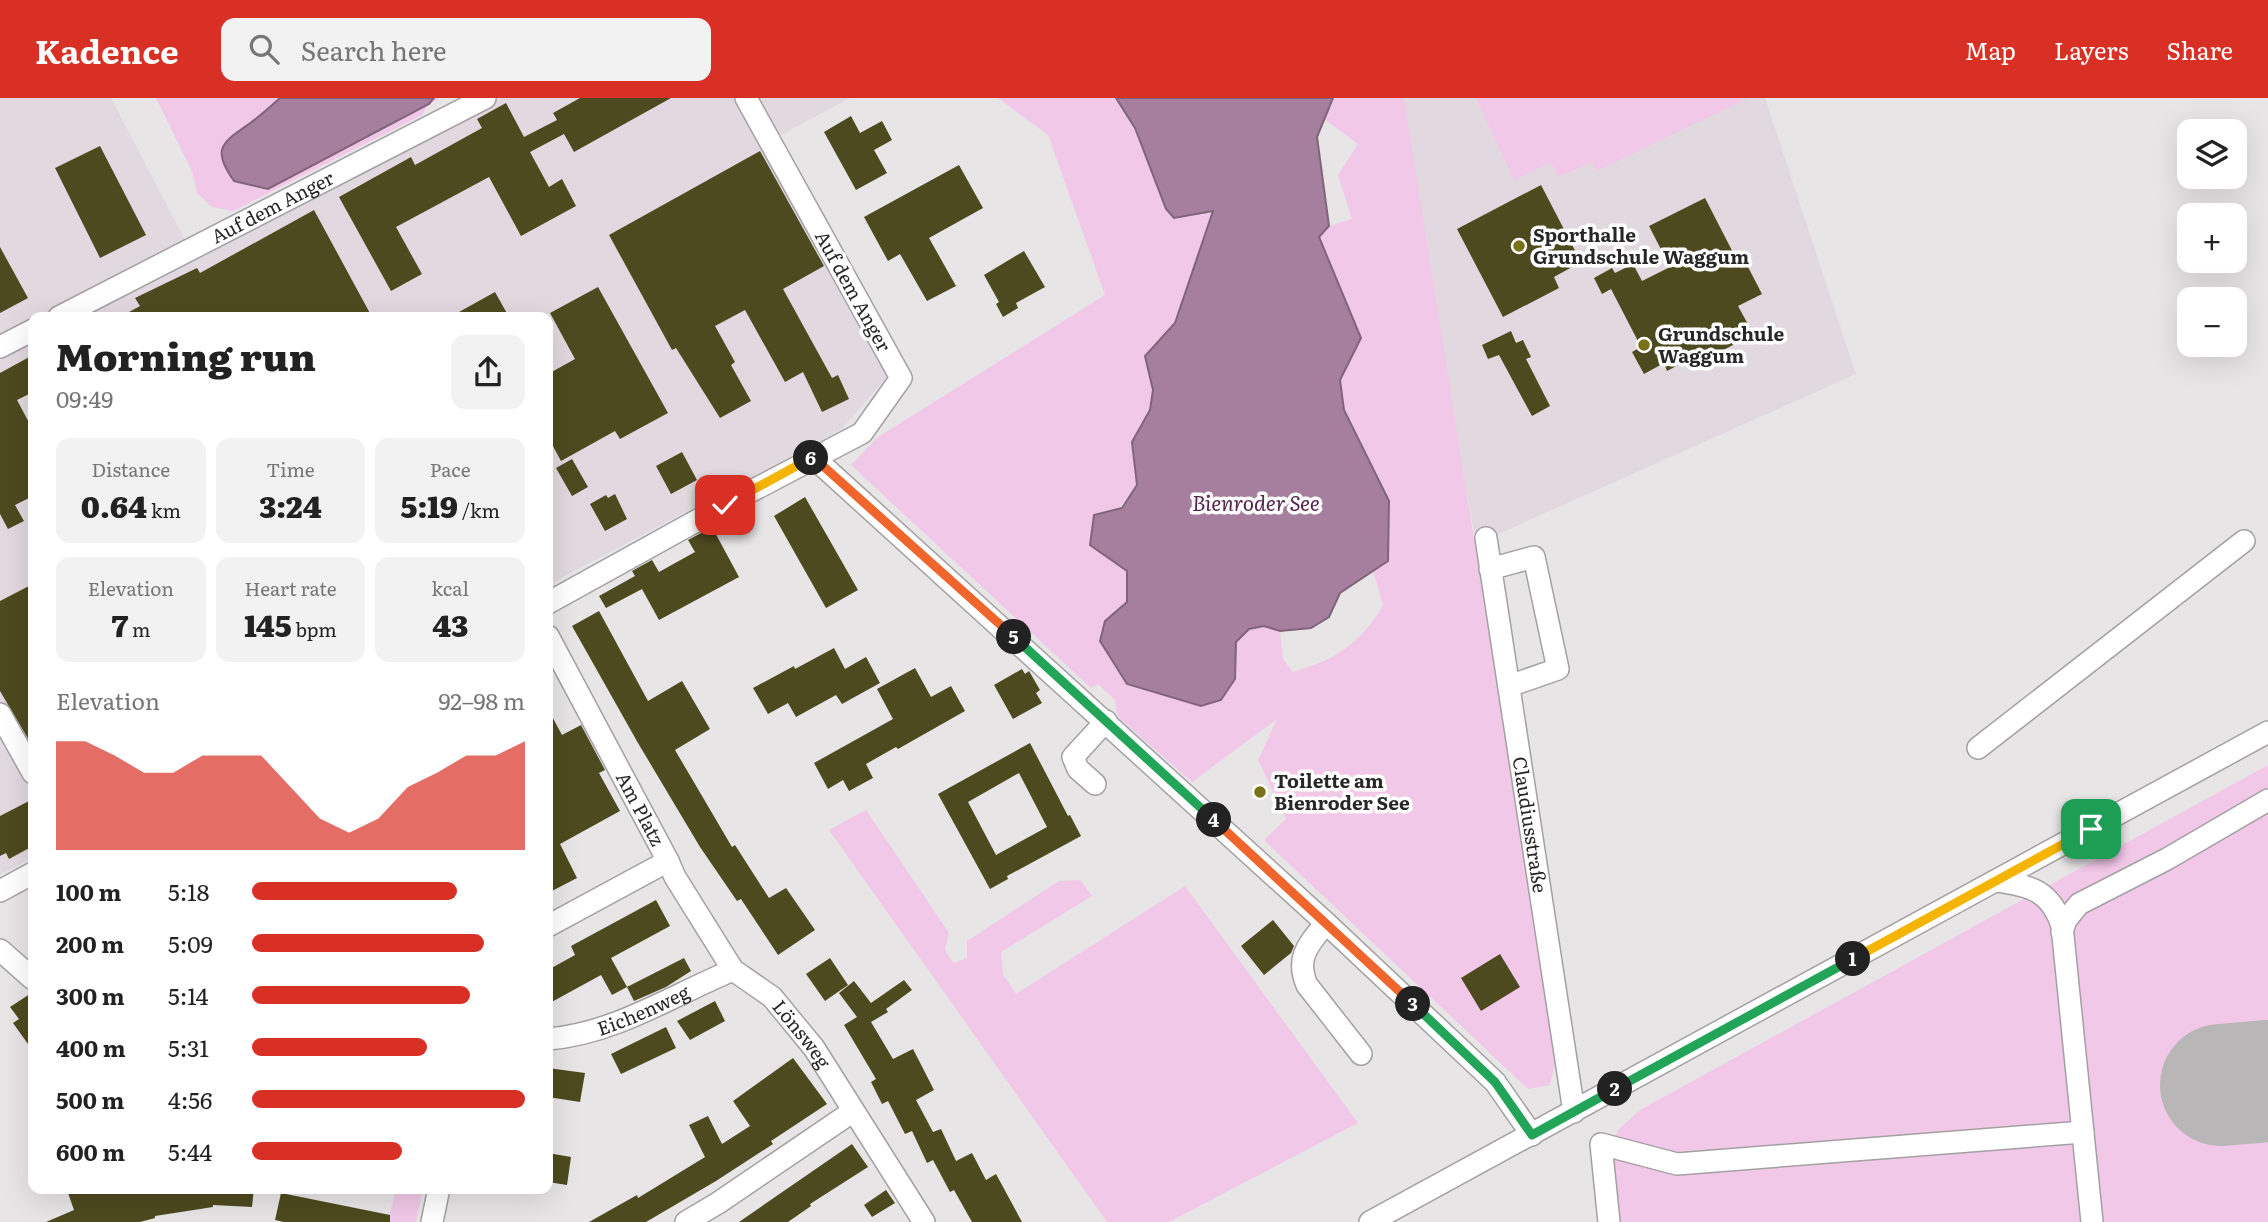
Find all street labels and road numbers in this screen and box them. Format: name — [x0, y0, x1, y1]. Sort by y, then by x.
street label: Auf dem Anger — [206, 163, 338, 250]
street label: Auf dem Anger — [809, 225, 899, 356]
street label: Claudiusstraße — [1507, 754, 1555, 895]
street label: Am Platz — [610, 766, 672, 850]
street label: Eichenweg — [593, 977, 694, 1042]
street label: Lönsweg — [767, 993, 838, 1074]

